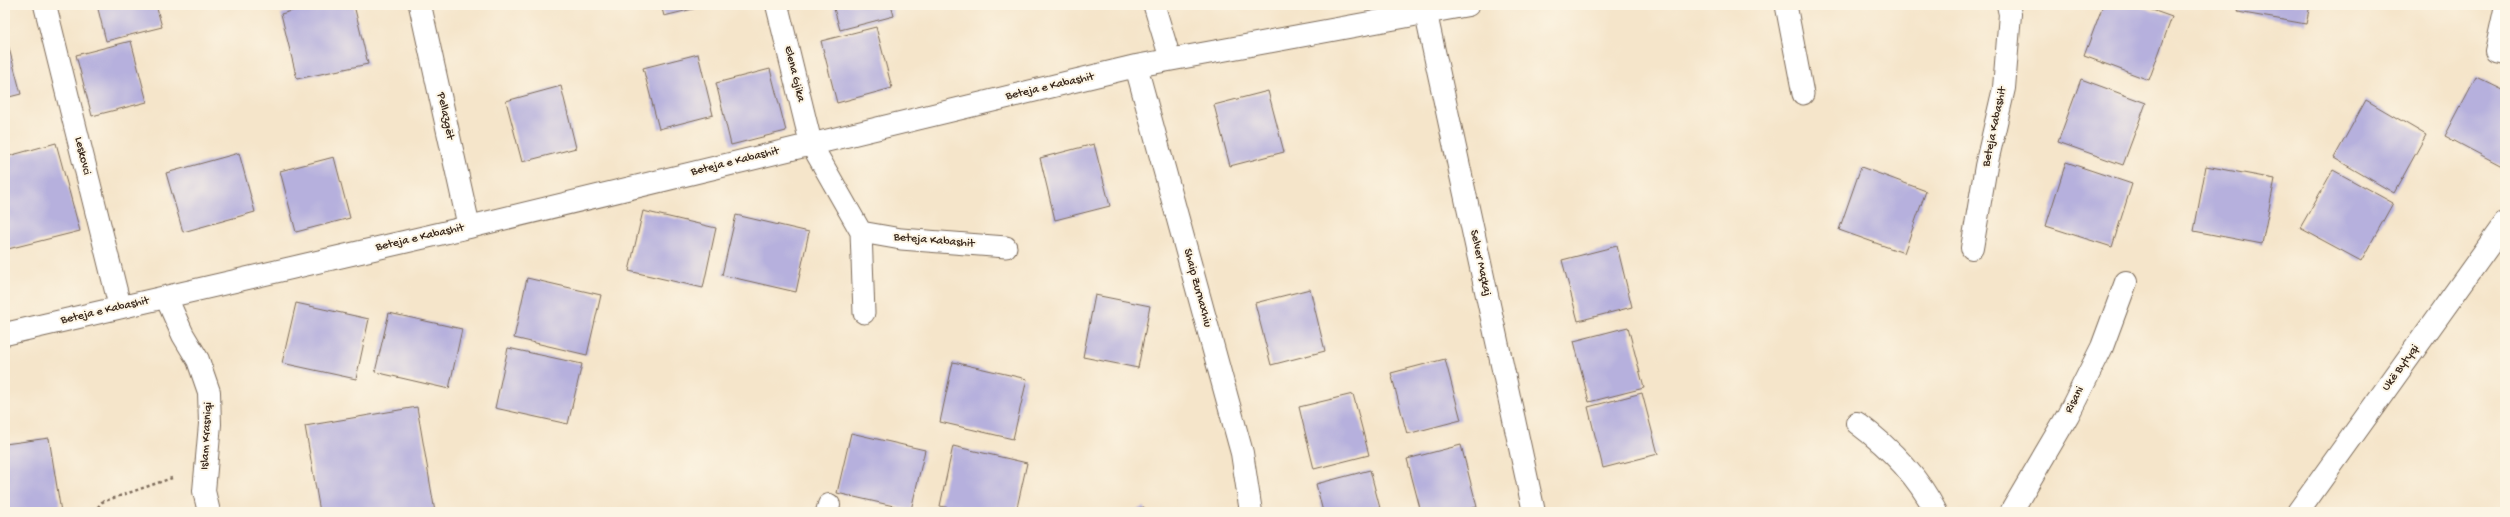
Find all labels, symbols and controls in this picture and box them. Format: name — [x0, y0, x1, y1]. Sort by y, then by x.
street label: Elena Gjika — [780, 45, 808, 104]
street label: Beteja e Kabashit — [1004, 70, 1097, 104]
street label: Beteja Kabashit — [1980, 85, 2011, 169]
street label: Pellazgët — [433, 90, 457, 142]
street label: Leskovci — [71, 136, 94, 177]
street label: Beteja e Kabashit — [689, 144, 781, 180]
street label: Beteja e Kabashit — [374, 221, 467, 255]
street label: Selver Maçkaj — [1466, 229, 1494, 297]
street label: Beteja Kabashit — [892, 230, 976, 252]
street label: Shaip Zurnaxhiu — [1180, 247, 1214, 329]
street label: Beteja e Kabashit — [59, 294, 152, 328]
street label: Ukë Bytyqi — [2379, 342, 2423, 394]
street label: Risani — [2062, 384, 2088, 416]
street label: Islam Krasniqi — [198, 401, 216, 470]

